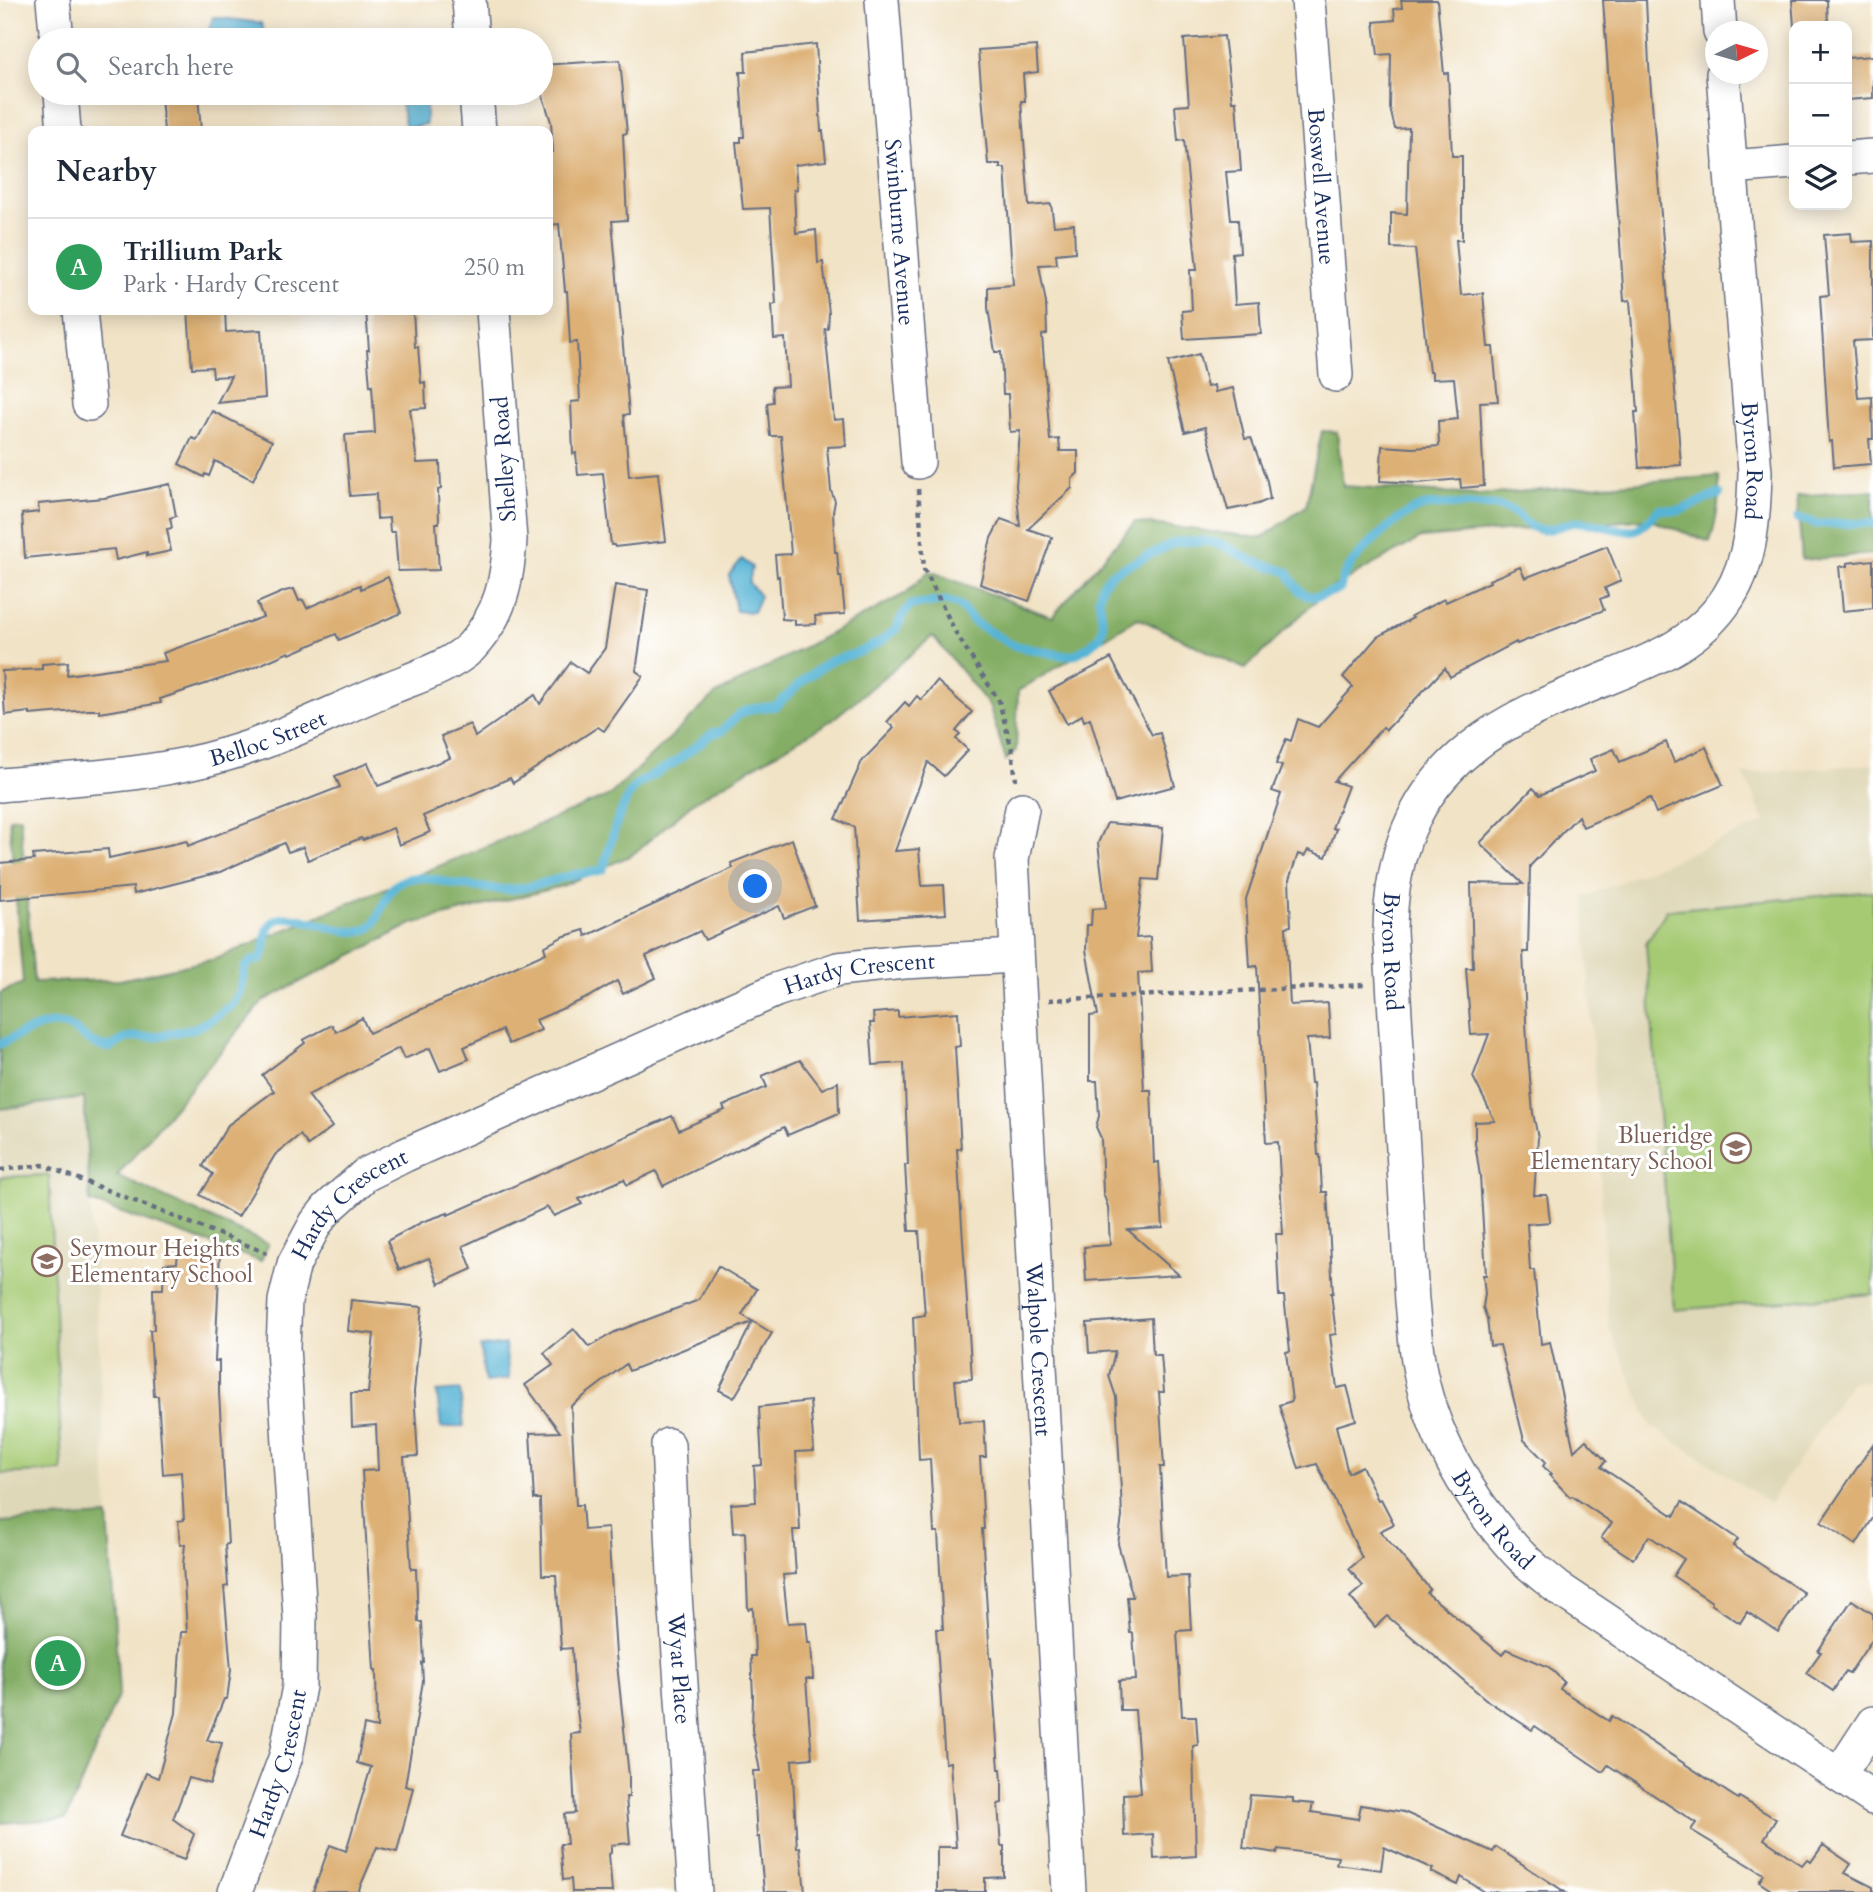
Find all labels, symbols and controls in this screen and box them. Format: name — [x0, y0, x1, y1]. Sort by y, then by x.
north arrow — [1705, 21, 1768, 84]
map controls — [1789, 21, 1852, 210]
button: + — [1789, 21, 1852, 84]
search box — [28, 28, 553, 105]
icon: search — [52, 48, 90, 86]
text: Search here — [108, 49, 234, 84]
button: − — [1789, 84, 1852, 147]
street label: Boswell Avenue — [1301, 107, 1343, 266]
street label: Swinburne Avenue — [877, 138, 923, 327]
button: layers — [1789, 147, 1852, 210]
text: Nearby — [56, 151, 157, 192]
text: Trillium Park — [123, 234, 283, 269]
text: A — [70, 252, 88, 283]
text: 250 m — [464, 252, 525, 283]
text: Park · Hardy Crescent — [123, 269, 339, 300]
street label: Shelley Road — [484, 395, 524, 523]
street label: Byron Road — [1734, 400, 1771, 522]
street label: Belloc Street — [206, 702, 331, 774]
your location — [738, 869, 772, 903]
street label: Byron Road — [1374, 891, 1410, 1012]
street label: Hardy Crescent — [780, 945, 936, 1002]
place label: Blueridge Elementary School — [1530, 1120, 1713, 1177]
school or university icon: Blueridge Elementary School — [1719, 1131, 1753, 1165]
street label: Hardy Crescent — [284, 1141, 413, 1265]
place label: Seymour Heights Elementary School — [70, 1233, 253, 1290]
school or university icon: Seymour Heights Elementary School — [30, 1244, 64, 1278]
street label: Walpole Crescent — [1019, 1261, 1059, 1437]
street label: Byron Road — [1445, 1464, 1542, 1577]
street label: Wyat Place — [661, 1611, 699, 1725]
pin: A — [35, 1637, 81, 1689]
street label: Hardy Crescent — [241, 1687, 314, 1842]

